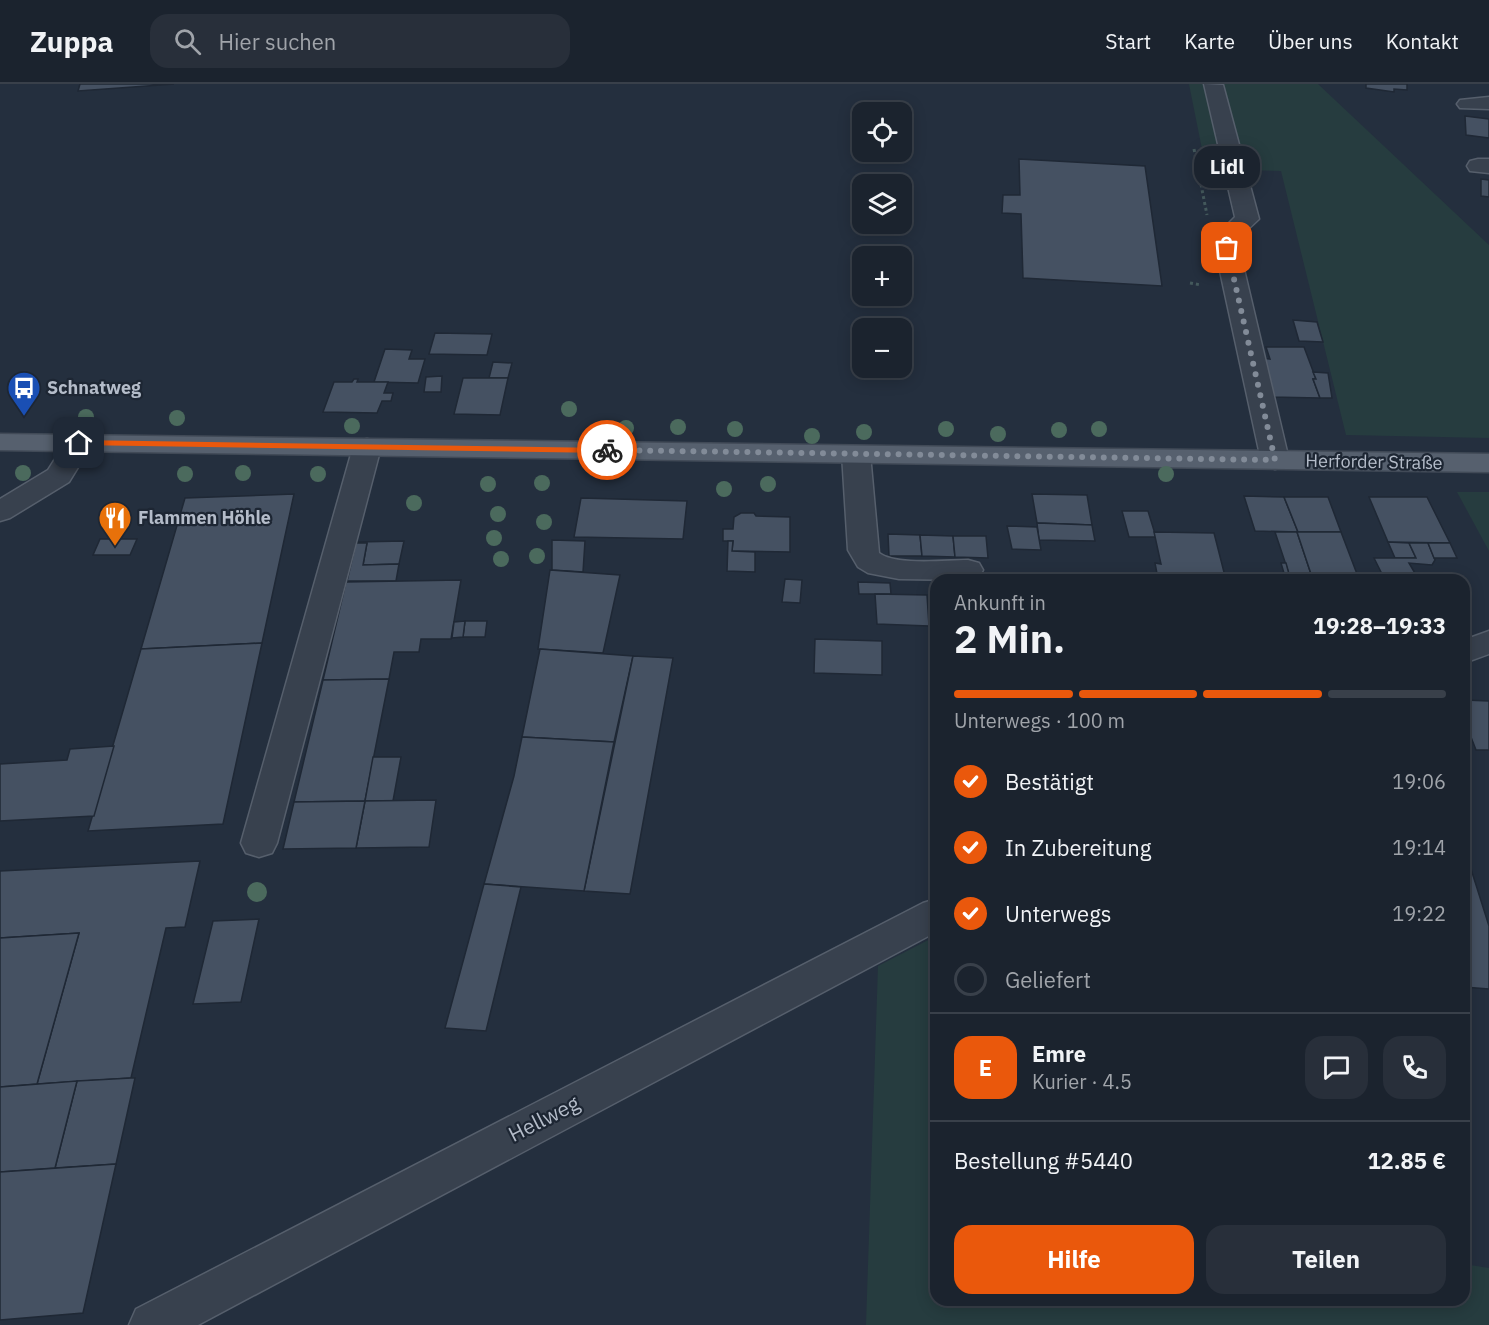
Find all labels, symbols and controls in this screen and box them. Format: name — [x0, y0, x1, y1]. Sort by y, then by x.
search box — [150, 14, 570, 68]
text: Zuppa — [30, 23, 114, 60]
icon: search — [171, 25, 204, 58]
text: Hier suchen — [219, 27, 336, 56]
text: Start — [1105, 27, 1151, 55]
text: Karte — [1184, 27, 1235, 55]
text: Über uns — [1268, 27, 1353, 55]
text: Kontakt — [1386, 27, 1459, 55]
map controls — [852, 102, 912, 378]
button: locate — [852, 102, 912, 162]
callout: Lidl — [1194, 146, 1260, 188]
text: Lidl — [1210, 153, 1244, 180]
button: layers — [852, 174, 912, 234]
pin — [1201, 222, 1252, 273]
icon: bag — [1210, 231, 1243, 264]
button: + — [852, 246, 912, 306]
button: − — [852, 318, 912, 378]
bus stop icon: Schnatweg — [6, 370, 42, 417]
place label: Schnatweg — [47, 376, 141, 399]
pin — [53, 417, 104, 468]
courier — [577, 420, 637, 480]
icon: home — [62, 426, 95, 459]
icon: bike — [591, 434, 624, 467]
street label: Herforder Straße — [1305, 449, 1443, 474]
restaurant icon: Flammen Höhle — [97, 500, 133, 547]
place label: Flammen Höhle — [138, 506, 271, 529]
text: Ankunft in — [954, 589, 1046, 616]
text: 19:28–19:33 — [1313, 611, 1446, 640]
text: 2 Min. — [954, 613, 1065, 664]
text: Unterwegs · 100 m — [954, 707, 1125, 734]
icon: check — [954, 765, 987, 798]
text: Bestätigt — [1005, 767, 1094, 796]
text: 19:06 — [1392, 768, 1446, 795]
icon: check — [954, 831, 987, 864]
text: In Zubereitung — [1005, 833, 1151, 862]
text: 19:14 — [1392, 834, 1446, 861]
icon: check — [954, 897, 987, 930]
text: Unterwegs — [1005, 899, 1112, 928]
text: 19:22 — [1392, 900, 1446, 927]
text: Geliefert — [1005, 965, 1091, 994]
button: chat — [1305, 1036, 1368, 1099]
button: phone — [1383, 1036, 1446, 1099]
text: Emre — [1032, 1039, 1086, 1068]
text: E — [979, 1053, 992, 1082]
text: Kurier · 4.5 — [1032, 1068, 1132, 1095]
street label: Hellweg — [503, 1088, 584, 1148]
text: Bestellung #5440 — [954, 1146, 1133, 1175]
text: 12.85 € — [1367, 1146, 1446, 1175]
button: Hilfe — [954, 1225, 1194, 1294]
button: Teilen — [1206, 1225, 1446, 1294]

